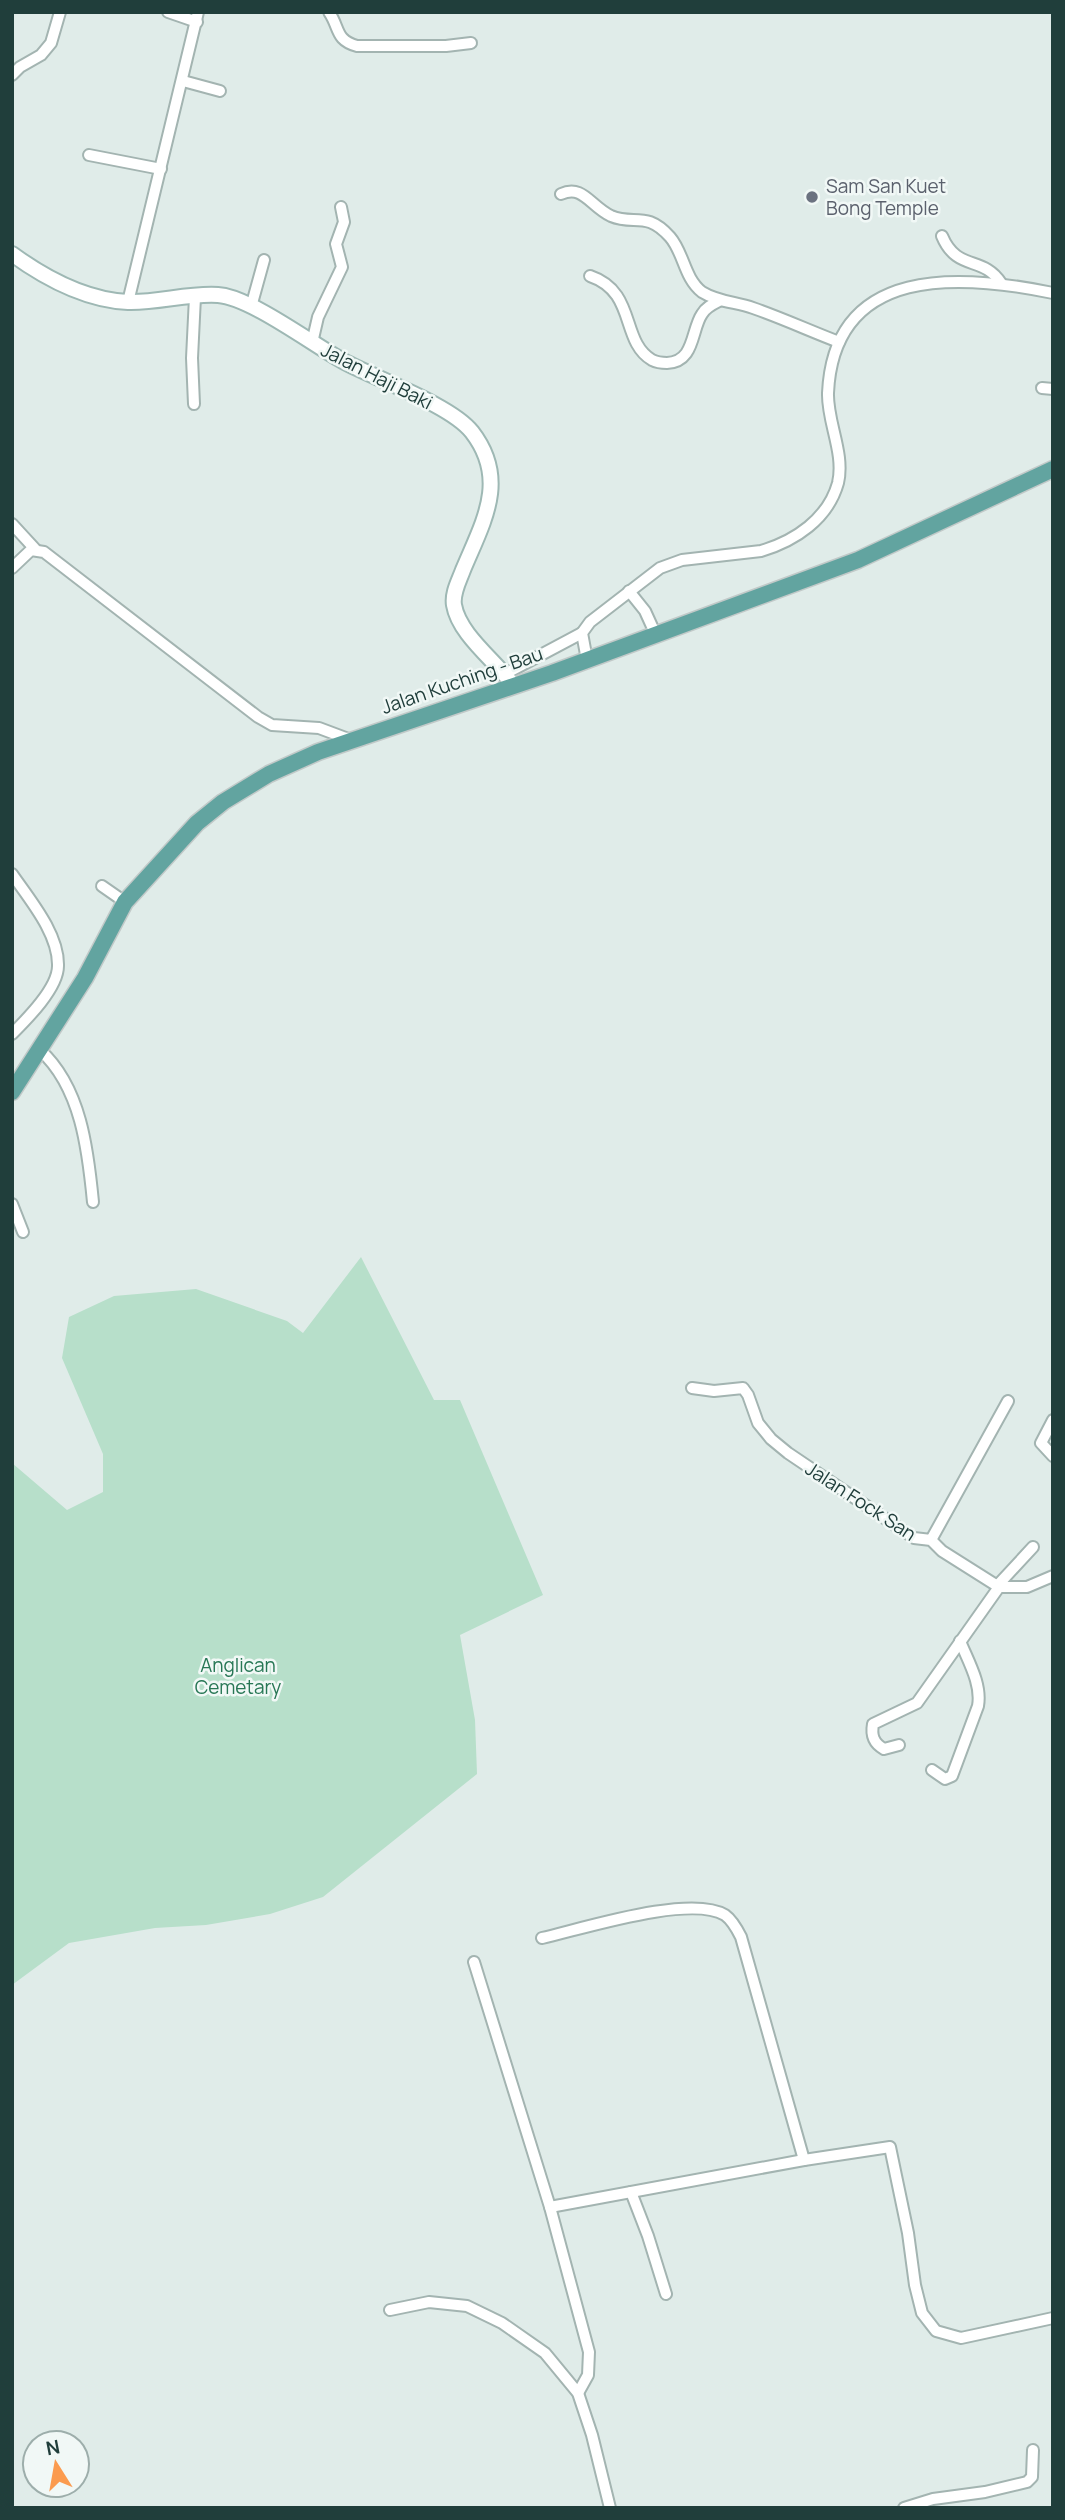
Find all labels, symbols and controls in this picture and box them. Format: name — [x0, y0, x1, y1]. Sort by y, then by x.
place label: Sam San Kuet Bong Temple — [826, 173, 946, 221]
marker: Sam San Kuet Bong Temple — [804, 189, 820, 205]
street label: Jalan Haji Baki — [317, 337, 437, 415]
street label: Jalan Kuching - Bau — [378, 640, 546, 720]
street label: Jalan Fock San — [801, 1455, 921, 1547]
park label: Anglican Cemetary — [195, 1652, 281, 1700]
north arrow — [21, 2429, 91, 2499]
text: N — [44, 2433, 62, 2461]

